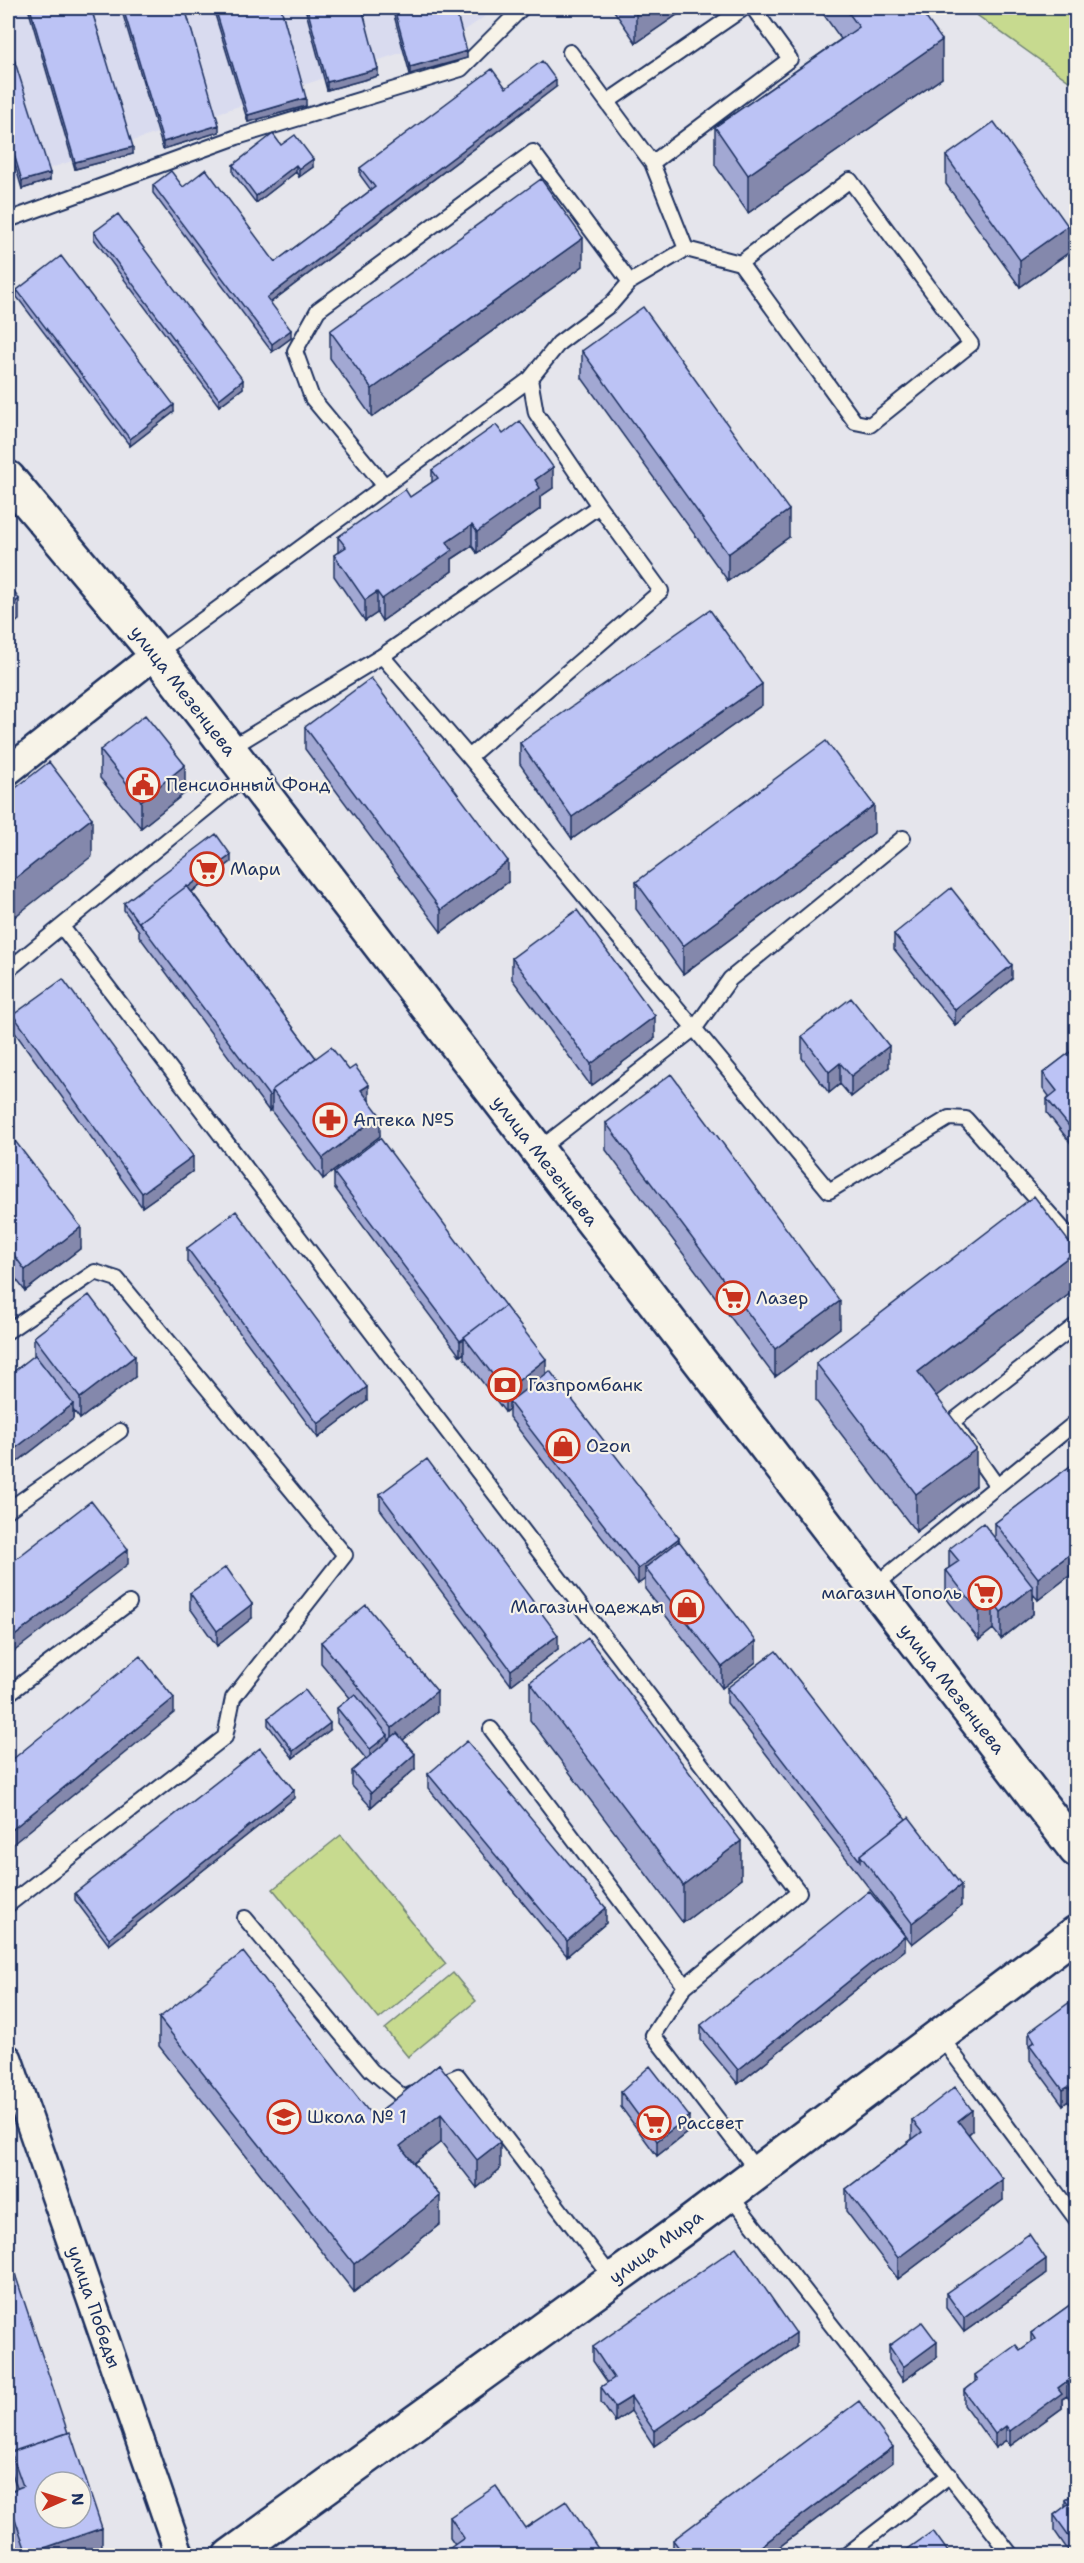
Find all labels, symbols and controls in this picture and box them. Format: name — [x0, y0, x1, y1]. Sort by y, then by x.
street label: улица Мезенцева — [124, 621, 242, 761]
public building icon: Пенсионный Фонд — [125, 767, 161, 803]
place label: Пенсионный Фонд — [166, 773, 331, 797]
supermarket icon: Мари — [189, 851, 225, 887]
place label: Мари — [230, 857, 281, 881]
street label: улица Мезенцева — [486, 1091, 604, 1231]
pharmacy icon: Аптека №5 — [312, 1102, 348, 1138]
place label: Аптека №5 — [353, 1108, 454, 1132]
supermarket icon: Лазер — [715, 1280, 751, 1316]
place label: Лазер — [756, 1286, 808, 1310]
bank icon: Газпромбанк — [487, 1367, 523, 1403]
place label: Газпромбанк — [528, 1373, 643, 1397]
shop icon: Ozon — [545, 1428, 581, 1464]
place label: Ozon — [586, 1434, 631, 1458]
supermarket icon: магазин Тополь — [967, 1575, 1003, 1611]
place label: магазин Тополь — [821, 1581, 962, 1605]
shop icon: Магазин одежды — [669, 1589, 705, 1625]
place label: Магазин одежды — [510, 1595, 664, 1619]
street label: улица Мезенцева — [893, 1619, 1011, 1759]
school or university icon: Школа № 1 — [266, 2099, 302, 2135]
place label: Школа № 1 — [307, 2105, 407, 2129]
supermarket icon: Рассвет — [636, 2105, 672, 2141]
place label: Рассвет — [677, 2111, 744, 2135]
street label: улица Мира — [604, 2205, 708, 2289]
street label: улица Победы — [62, 2243, 126, 2371]
north arrow — [33, 2470, 93, 2530]
text: N — [67, 2492, 88, 2506]

